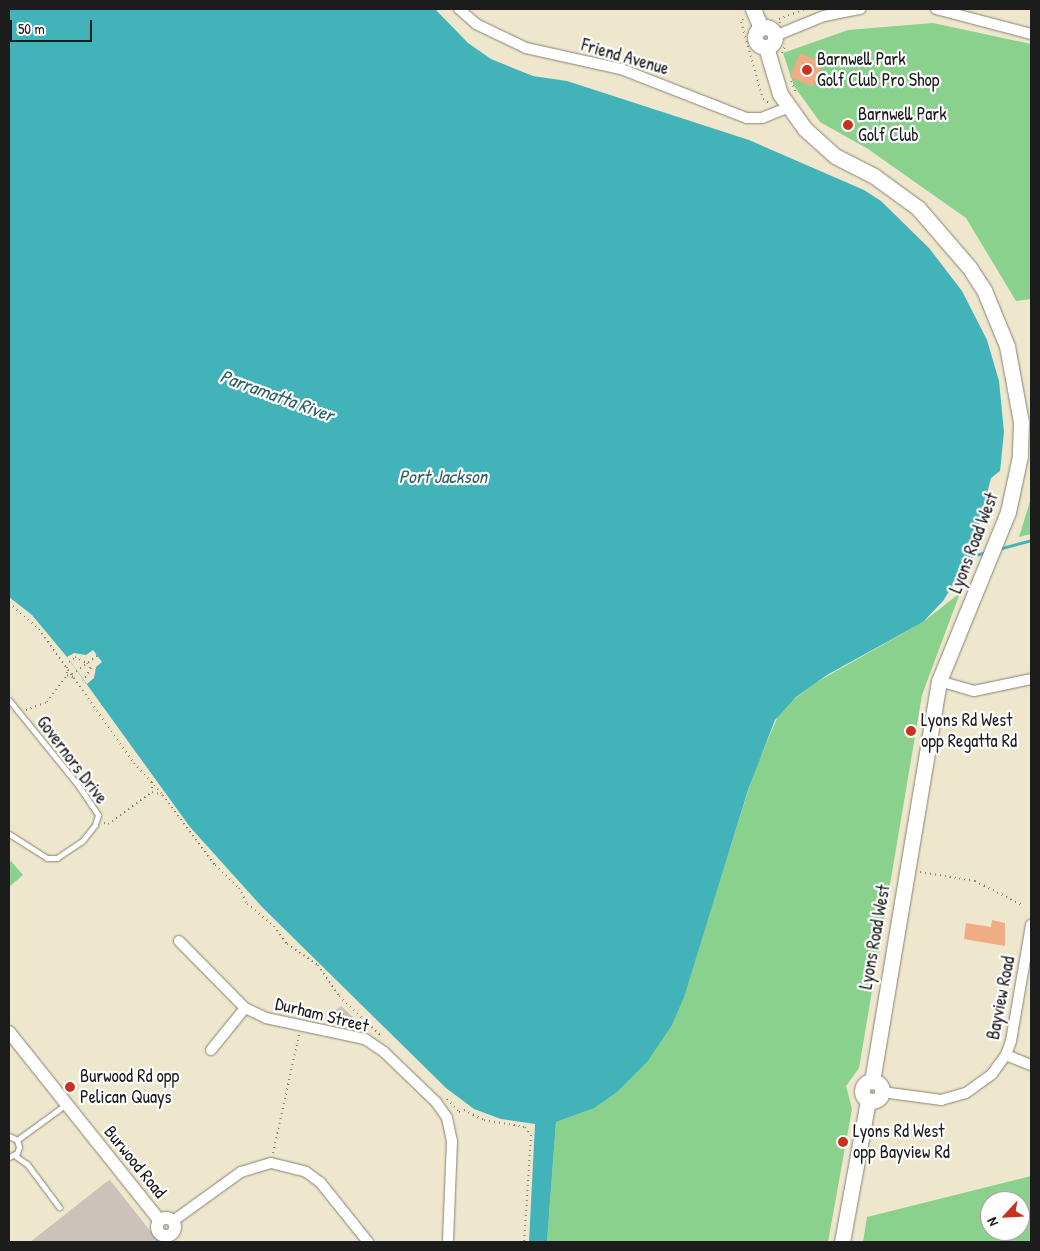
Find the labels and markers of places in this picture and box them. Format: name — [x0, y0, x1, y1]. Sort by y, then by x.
place label: Barnwell Park Golf Club Pro Shop — [817, 49, 939, 92]
marker: Barnwell Park Golf Club Pro Shop — [801, 64, 813, 76]
place label: Barnwell Park Golf Club — [858, 104, 947, 146]
marker: Barnwell Park Golf Club — [842, 119, 854, 131]
place label: Lyons Rd West opp Regatta Rd — [921, 710, 1017, 752]
marker: Lyons Rd West opp Regatta Rd — [905, 725, 917, 737]
place label: Burwood Rd opp Pelican Quays — [80, 1066, 179, 1108]
marker: Burwood Rd opp Pelican Quays — [64, 1081, 76, 1093]
place label: Lyons Rd West opp Bayview Rd — [853, 1121, 950, 1164]
marker: Lyons Rd West opp Bayview Rd — [837, 1136, 849, 1148]

